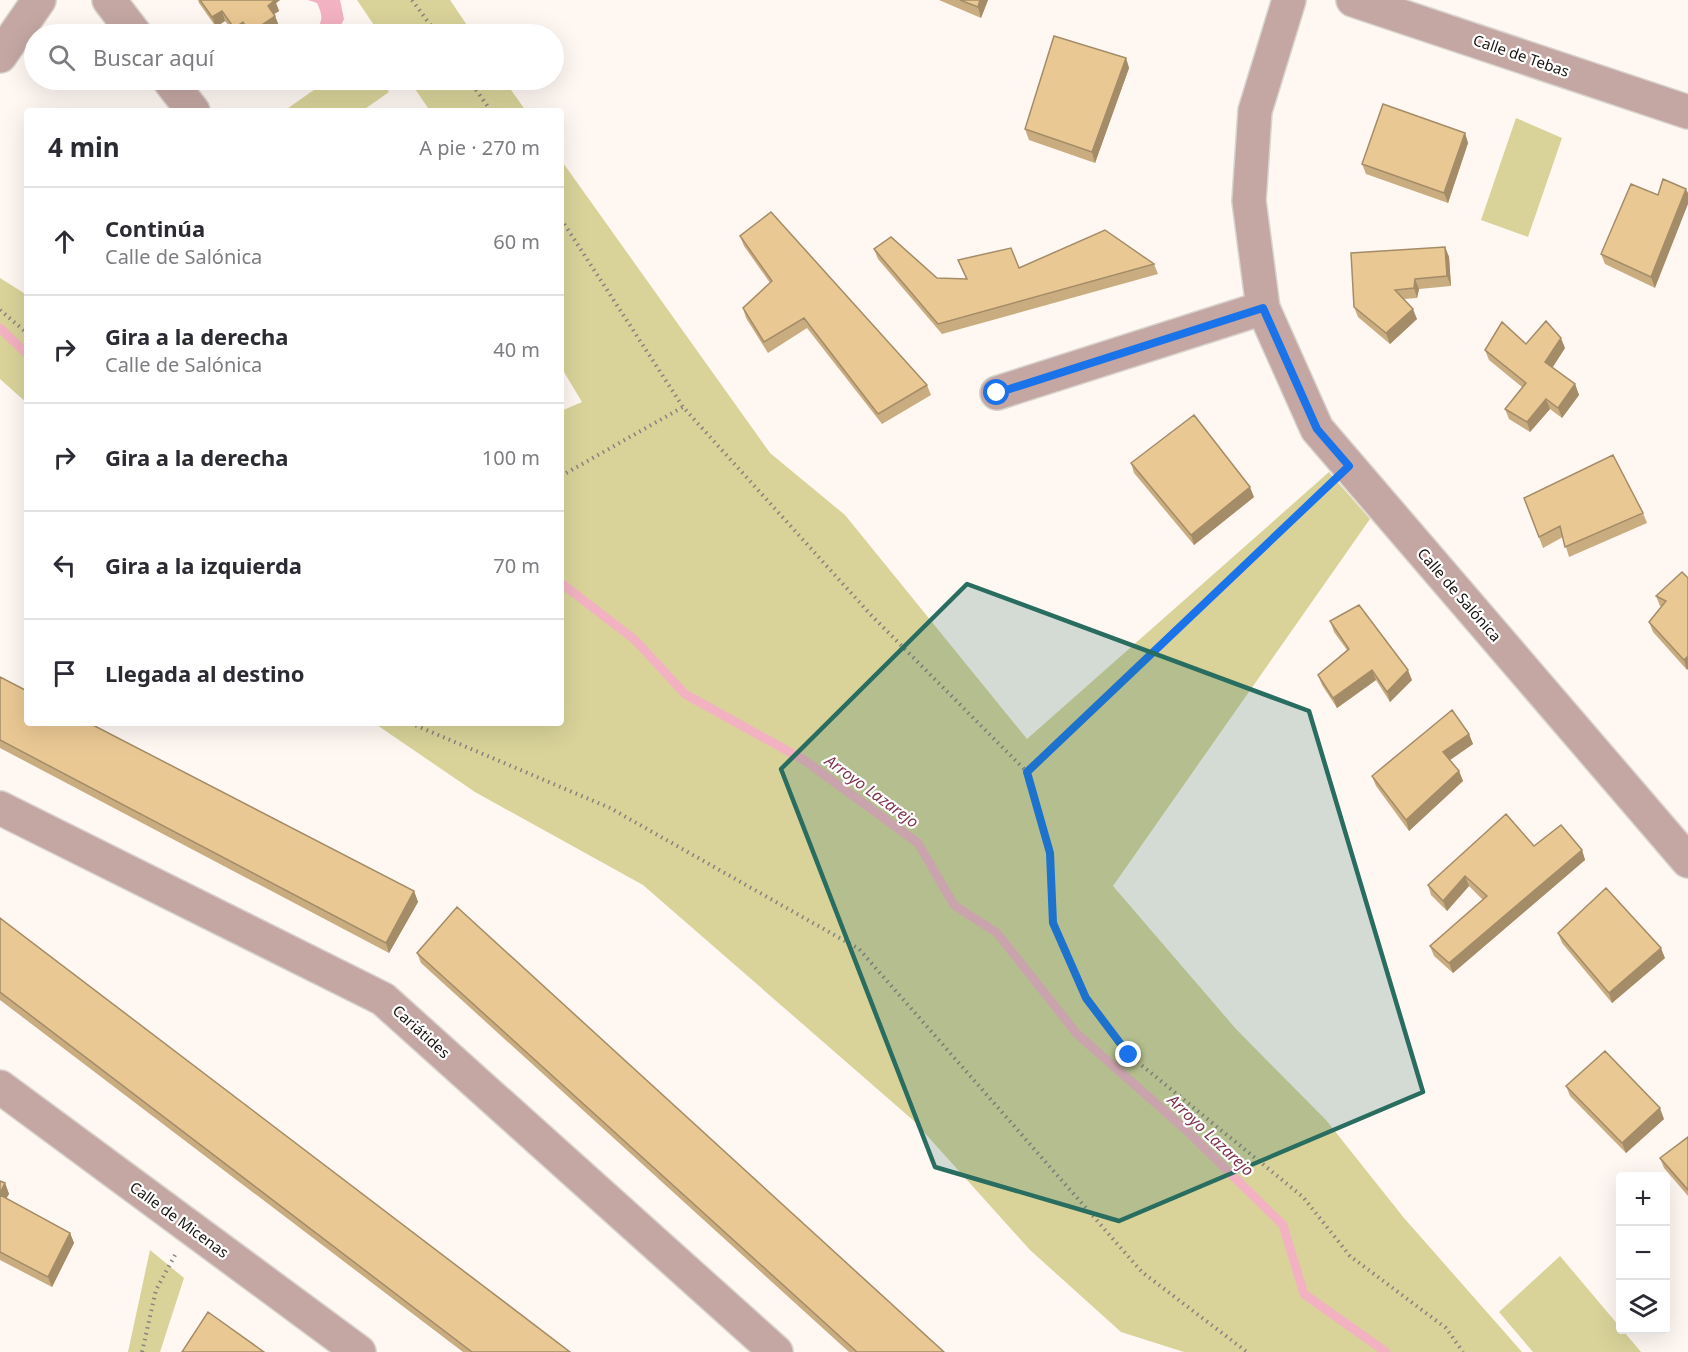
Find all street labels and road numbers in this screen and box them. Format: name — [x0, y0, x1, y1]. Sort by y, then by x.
street label: Calle de Tebas — [1471, 29, 1572, 81]
street label: Calle de Salónica — [1414, 543, 1506, 645]
street label: Cariátides — [389, 1000, 455, 1062]
street label: Calle de Micenas — [126, 1177, 233, 1262]

